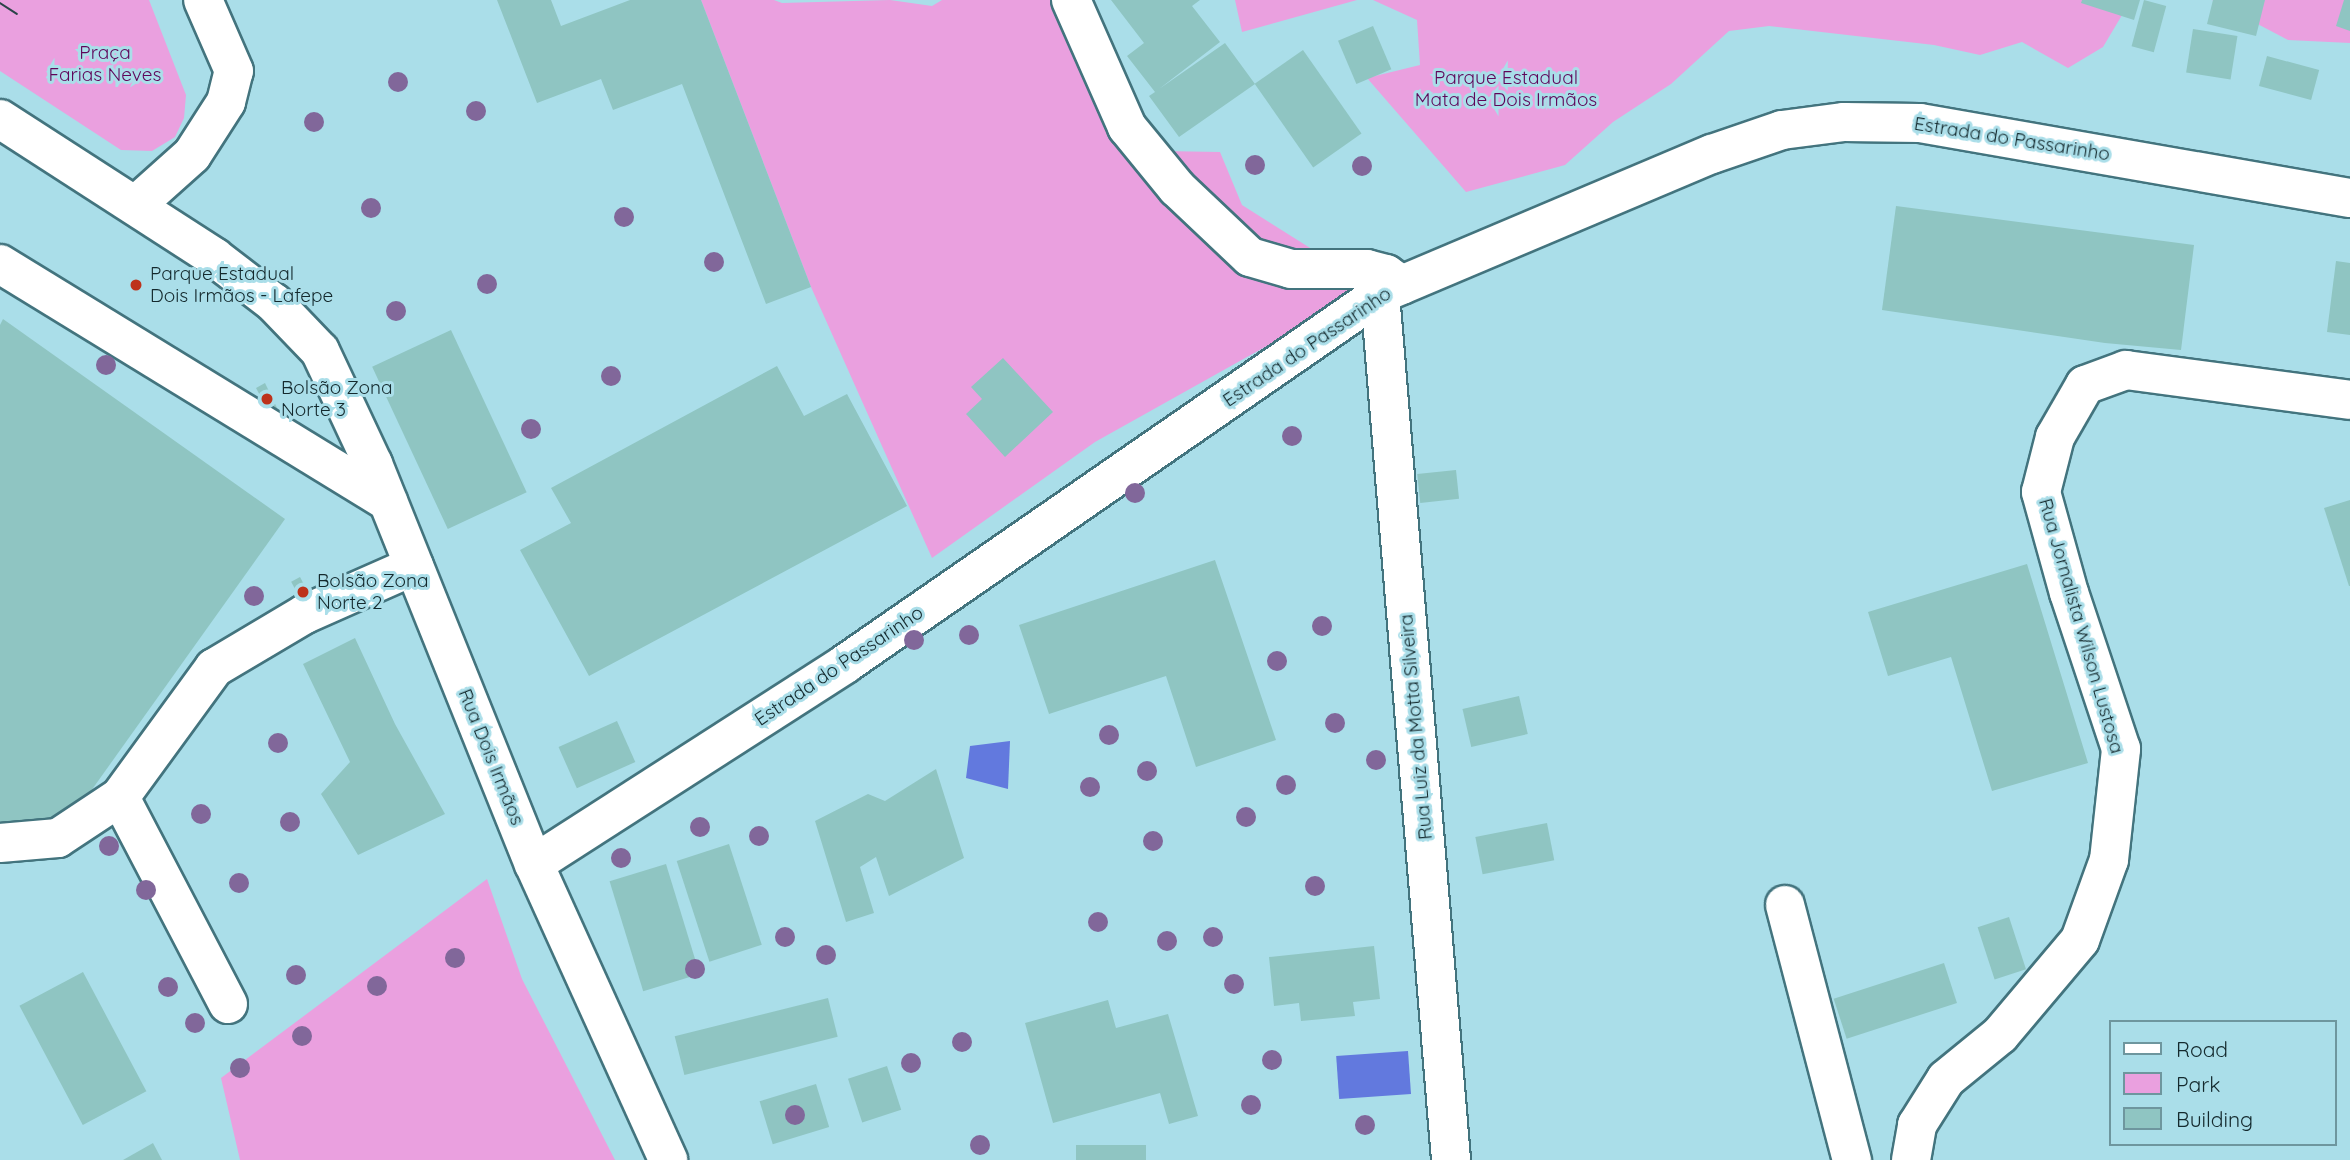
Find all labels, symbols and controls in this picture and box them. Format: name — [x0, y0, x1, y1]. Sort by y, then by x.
park label: Praça Farias Neves — [49, 42, 161, 86]
park label: Parque Estadual Mata de Dois Irmãos — [1415, 67, 1597, 111]
street label: Estrada do Passarinho — [1912, 112, 2112, 166]
place label: Parque Estadual Dois Irmãos - Lafepe — [150, 263, 333, 307]
marker: Parque Estadual Dois Irmãos - Lafepe — [128, 277, 144, 293]
street label: Estrada do Passarinho — [1219, 282, 1395, 412]
place label: Bolsão Zona Norte 3 — [281, 377, 393, 421]
marker: Bolsão Zona Norte 3 — [259, 391, 275, 407]
street label: Rua Jornalista Wilson Lustosa — [2034, 496, 2128, 756]
place label: Bolsão Zona Norte 2 — [317, 570, 429, 614]
marker: Bolsão Zona Norte 2 — [295, 584, 311, 600]
street label: Estrada do Passarinho — [751, 601, 927, 731]
street label: Rua Luiz da Motta Silveira — [1395, 613, 1437, 841]
street label: Rua Dois Irmãos — [453, 686, 529, 828]
legend — [2108, 1020, 2336, 1146]
text: Road — [2176, 1036, 2228, 1062]
text: Park — [2176, 1071, 2220, 1097]
text: Building — [2176, 1106, 2253, 1132]

